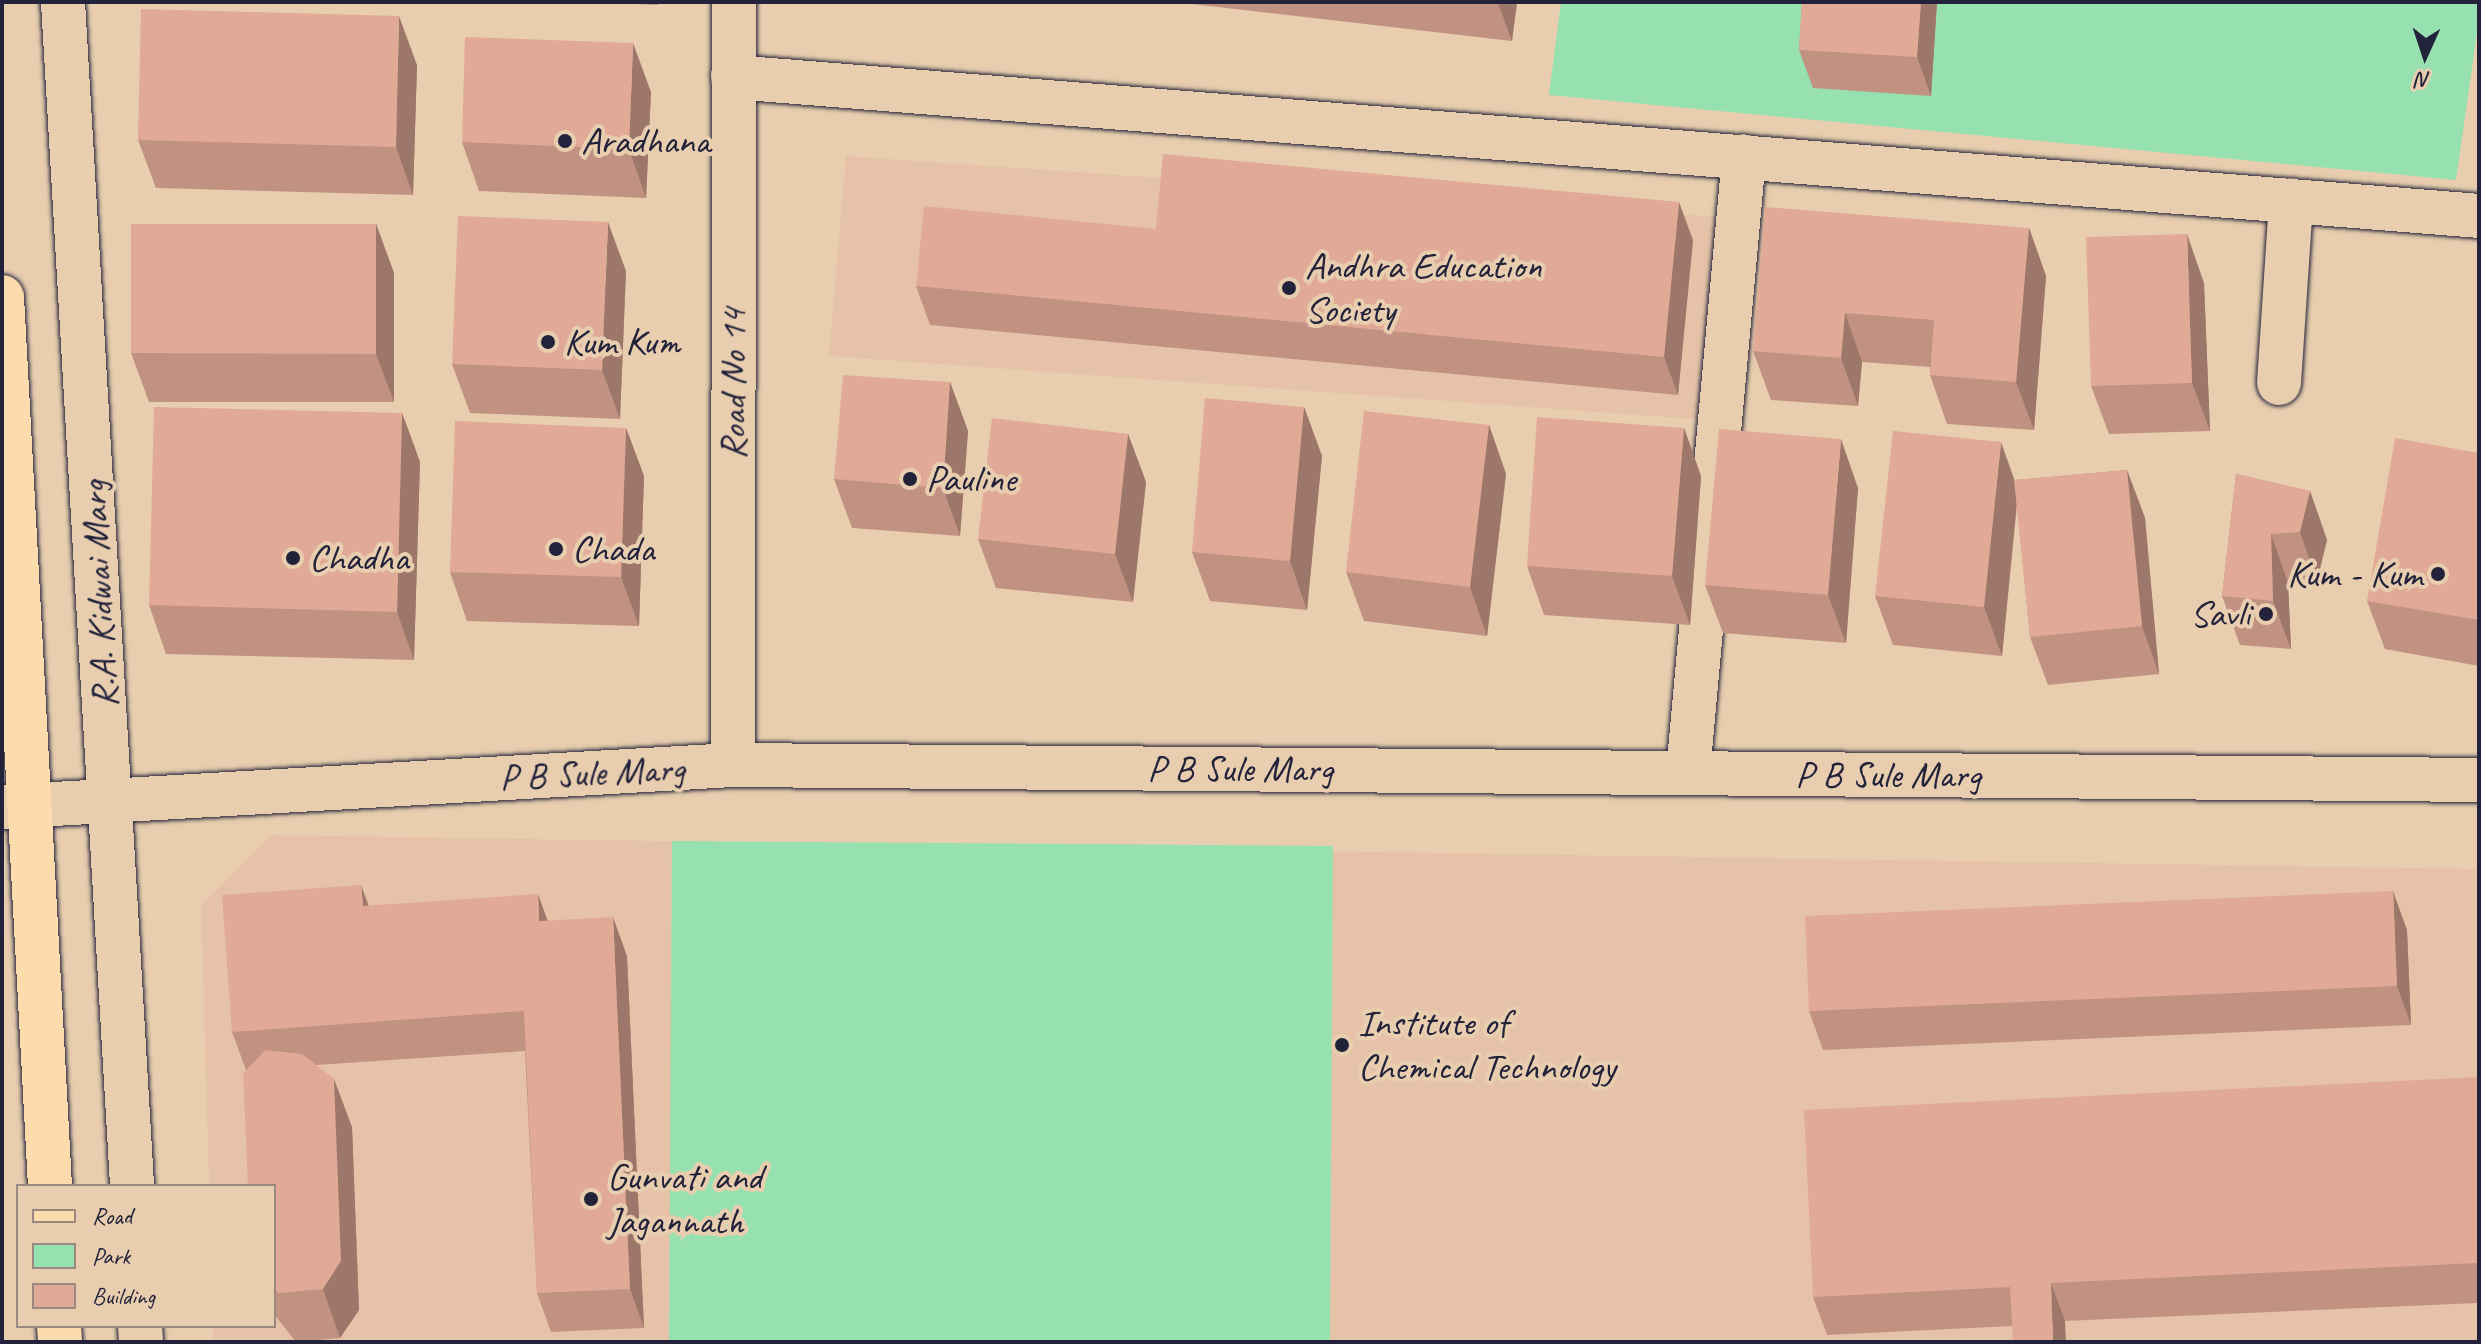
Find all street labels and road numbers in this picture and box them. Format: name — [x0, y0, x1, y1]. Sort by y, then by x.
street label: Road No 14 — [710, 308, 756, 460]
street label: R.A. Kidwai Marg — [70, 479, 128, 709]
street label: P B Sule Marg — [497, 745, 687, 801]
street label: P B Sule Marg — [1146, 746, 1334, 792]
street label: P B Sule Marg — [1794, 752, 1982, 798]

